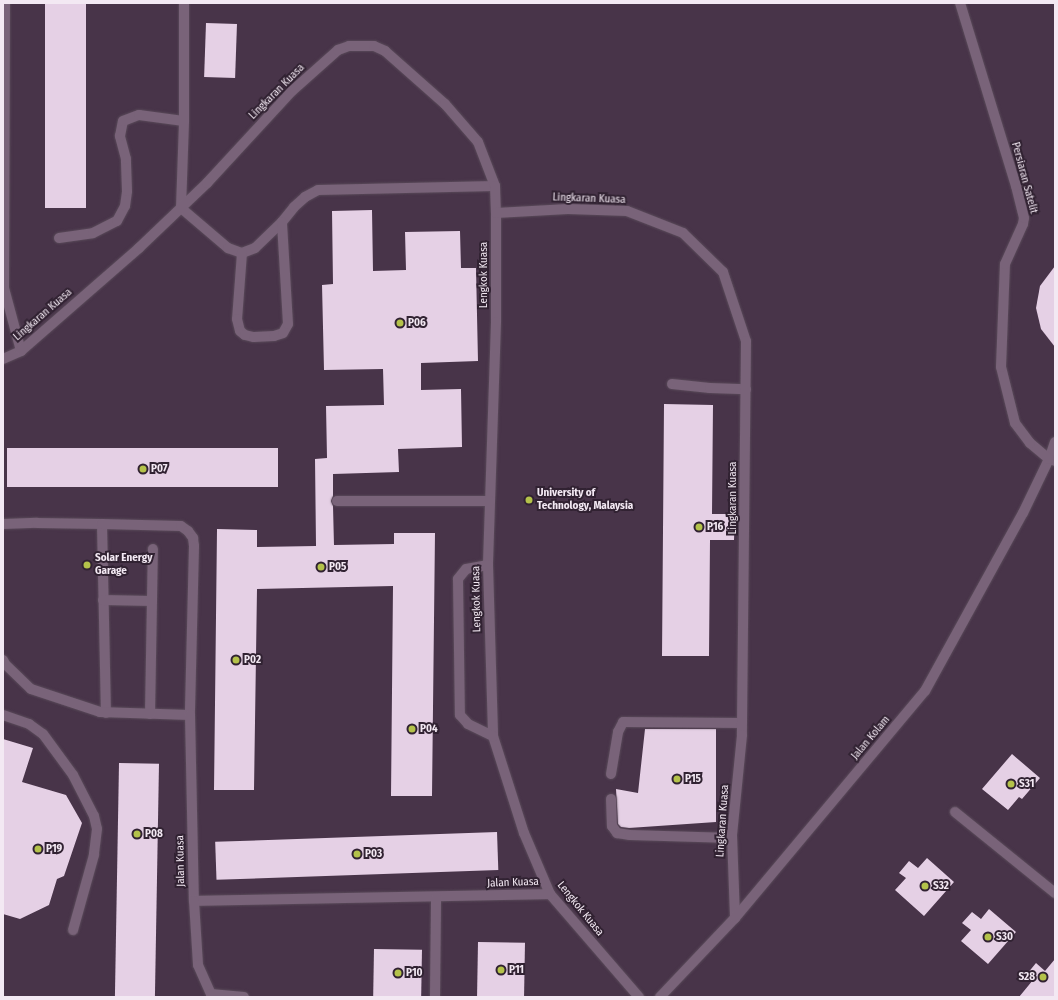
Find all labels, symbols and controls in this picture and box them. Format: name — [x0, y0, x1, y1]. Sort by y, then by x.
street label: Lingkaran Kuasa — [247, 62, 307, 122]
street label: Persiaran Satelit — [1008, 141, 1040, 215]
street label: Lingkaran Kuasa — [552, 191, 626, 207]
street label: Lengkok Kuasa — [477, 242, 491, 308]
street label: Lingkaran Kuasa — [11, 286, 75, 344]
place label: P06 — [408, 316, 426, 330]
marker: P06 — [395, 318, 405, 328]
street label: Lingkaran Kuasa — [726, 461, 740, 535]
place label: P07 — [151, 462, 167, 476]
marker: P07 — [138, 464, 148, 474]
place label: University of Technology, Malaysia — [537, 487, 633, 513]
marker: University of Technology, Malaysia — [524, 495, 534, 505]
place label: P16 — [707, 520, 723, 534]
marker: P16 — [694, 522, 704, 532]
place label: Solar Energy Garage — [95, 552, 152, 578]
marker: Solar Energy Garage — [82, 560, 92, 570]
place label: P05 — [329, 560, 346, 574]
marker: P05 — [316, 562, 326, 572]
street label: Lengkok Kuasa — [470, 566, 484, 632]
place label: P02 — [244, 653, 261, 667]
marker: P02 — [231, 655, 241, 665]
street label: Jalan Kolam — [849, 713, 893, 763]
place label: P04 — [420, 722, 438, 736]
marker: P04 — [407, 724, 417, 734]
place label: P15 — [685, 772, 701, 786]
marker: P15 — [672, 774, 682, 784]
place label: S31 — [1019, 777, 1034, 791]
marker: S31 — [1006, 779, 1016, 789]
street label: Lingkaran Kuasa — [714, 784, 732, 858]
place label: P08 — [145, 827, 163, 841]
marker: P08 — [132, 829, 142, 839]
street label: Jalan Kuasa — [174, 835, 188, 887]
place label: P19 — [46, 842, 62, 856]
marker: P19 — [33, 844, 43, 854]
place label: P03 — [365, 847, 382, 861]
marker: P03 — [352, 849, 362, 859]
street label: Jalan Kuasa — [487, 876, 539, 890]
street label: Lengkok Kuasa — [554, 879, 606, 939]
place label: S32 — [933, 879, 949, 893]
marker: S32 — [920, 881, 930, 891]
place label: S30 — [996, 930, 1013, 944]
marker: S30 — [983, 932, 993, 942]
place label: P11 — [509, 963, 524, 977]
marker: P11 — [496, 965, 506, 975]
place label: P10 — [406, 966, 423, 980]
marker: P10 — [393, 968, 403, 978]
place label: S28 — [1019, 970, 1035, 984]
marker: S28 — [1038, 972, 1048, 982]

